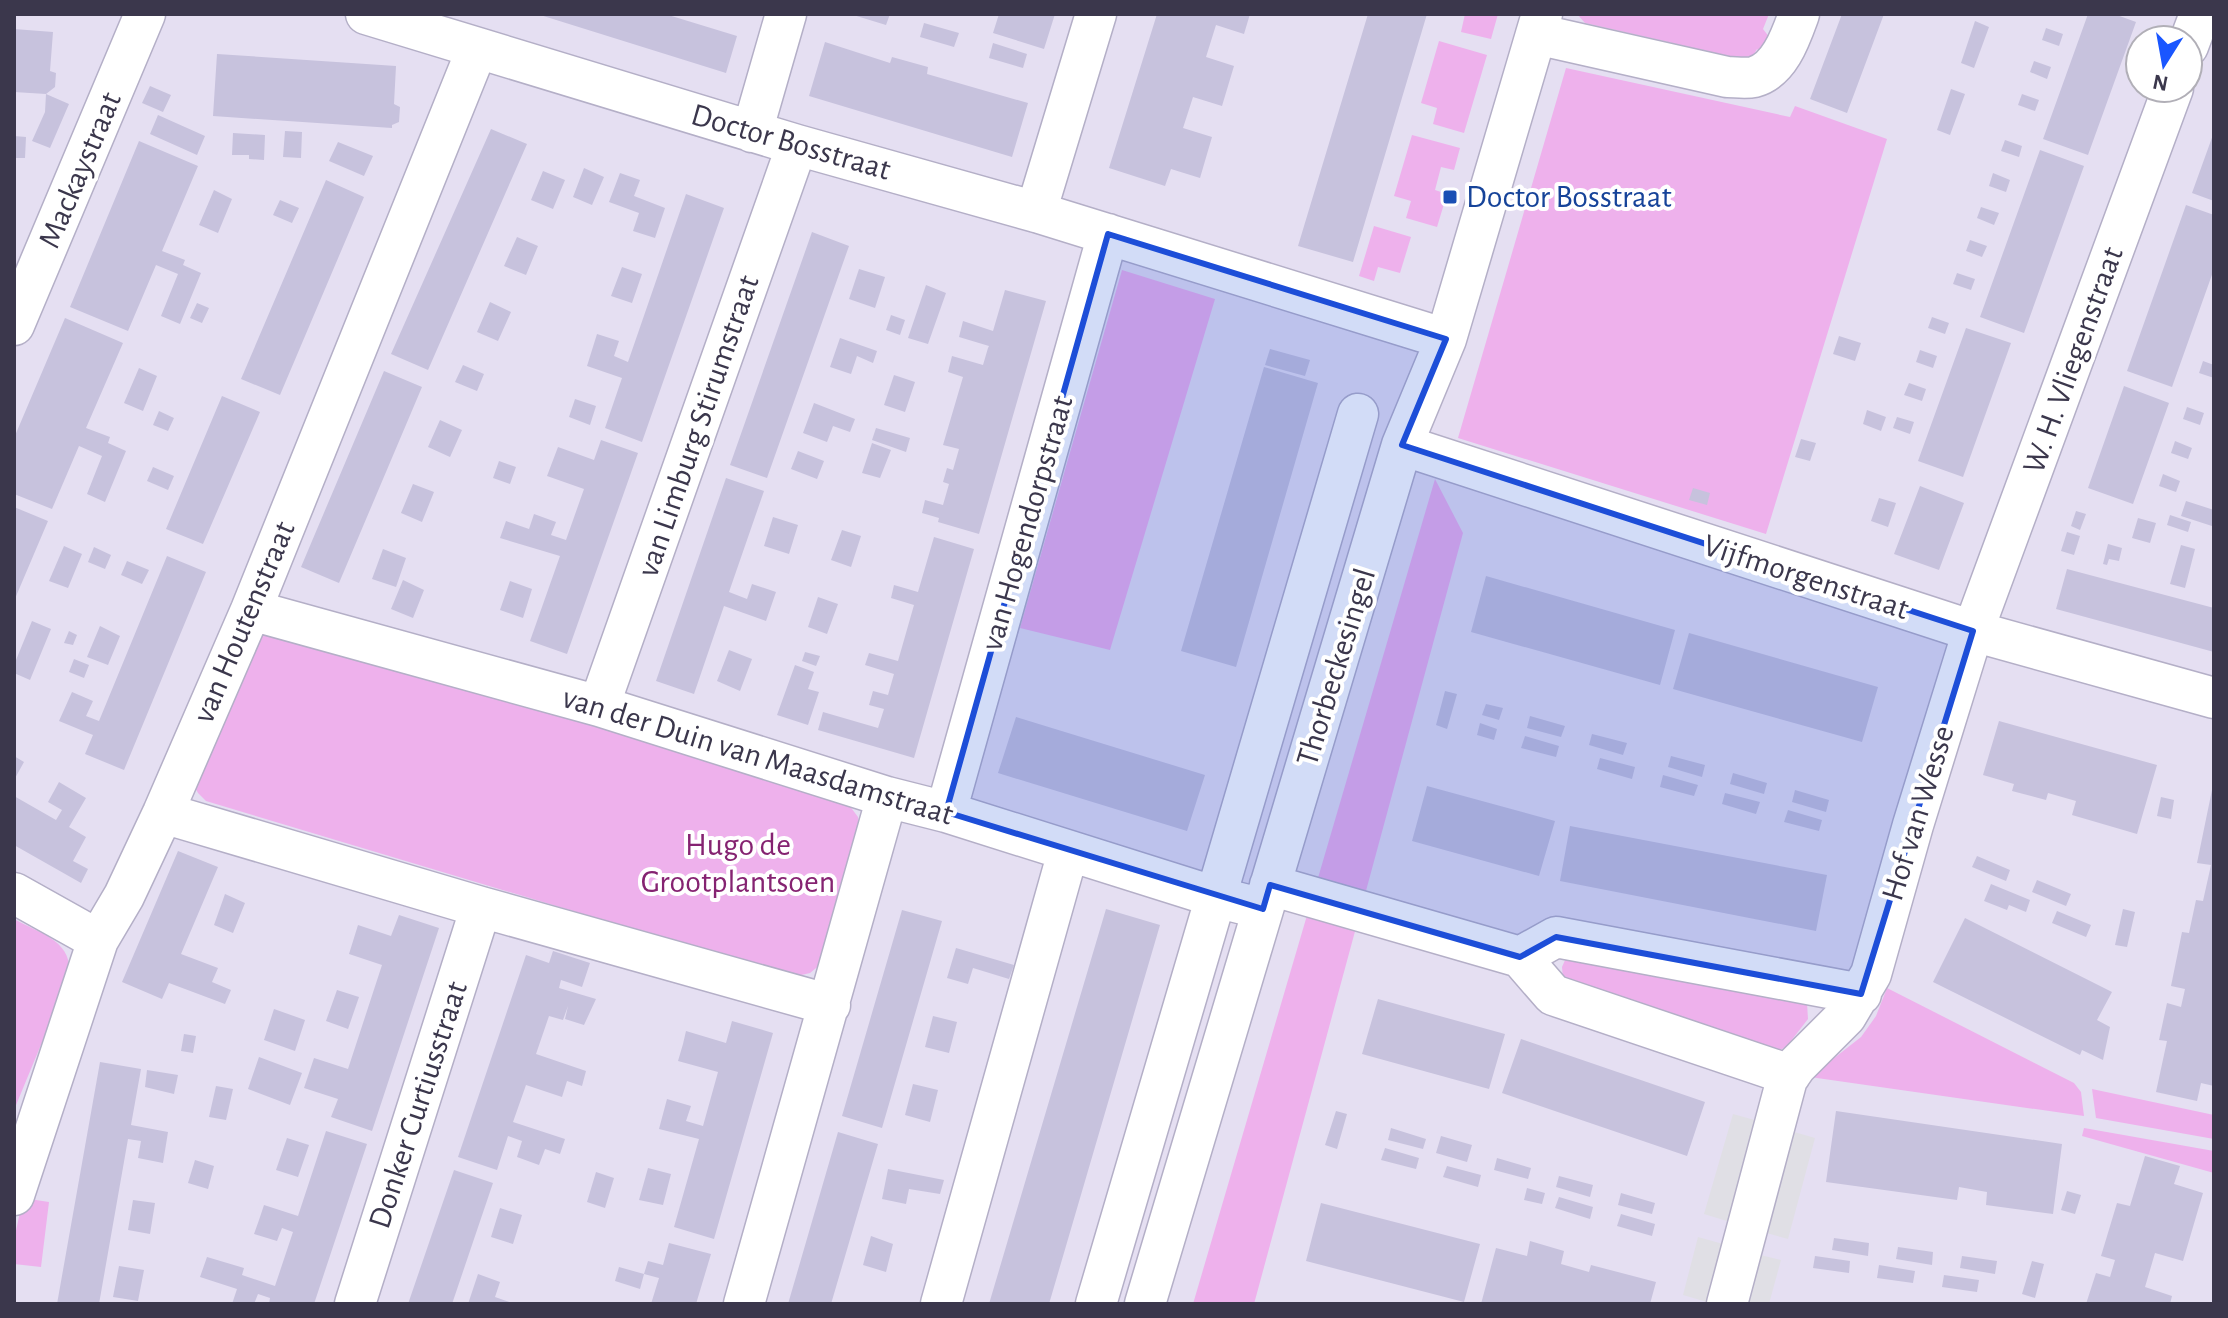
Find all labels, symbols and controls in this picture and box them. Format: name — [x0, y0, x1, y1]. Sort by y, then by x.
north arrow — [2124, 24, 2204, 104]
text: N — [2151, 70, 2170, 95]
street label: Mackaystraat — [33, 87, 127, 253]
street label: Doctor Bosstraat — [688, 98, 894, 186]
place label: Doctor Bosstraat — [1466, 181, 1672, 213]
marker: Doctor Bosstraat — [1441, 188, 1459, 206]
street label: W. H. Vliegenstraat — [2017, 243, 2129, 477]
street label: van Limburg Stirumstraat — [631, 271, 765, 581]
street label: van Hogendorpstraat — [975, 392, 1079, 654]
street label: van Houtenstraat — [187, 517, 301, 727]
street label: Vijfmorgenstraat — [1699, 529, 1913, 625]
street label: Thorbeckesingel — [1291, 565, 1381, 769]
street label: van der Duin van Maasdamstraat — [559, 681, 957, 831]
street label: Hof van Wesse — [1876, 722, 1960, 904]
park label: Hugo de Grootplantsoen — [641, 829, 835, 898]
street label: Donker Curtiusstraat — [363, 978, 473, 1232]

